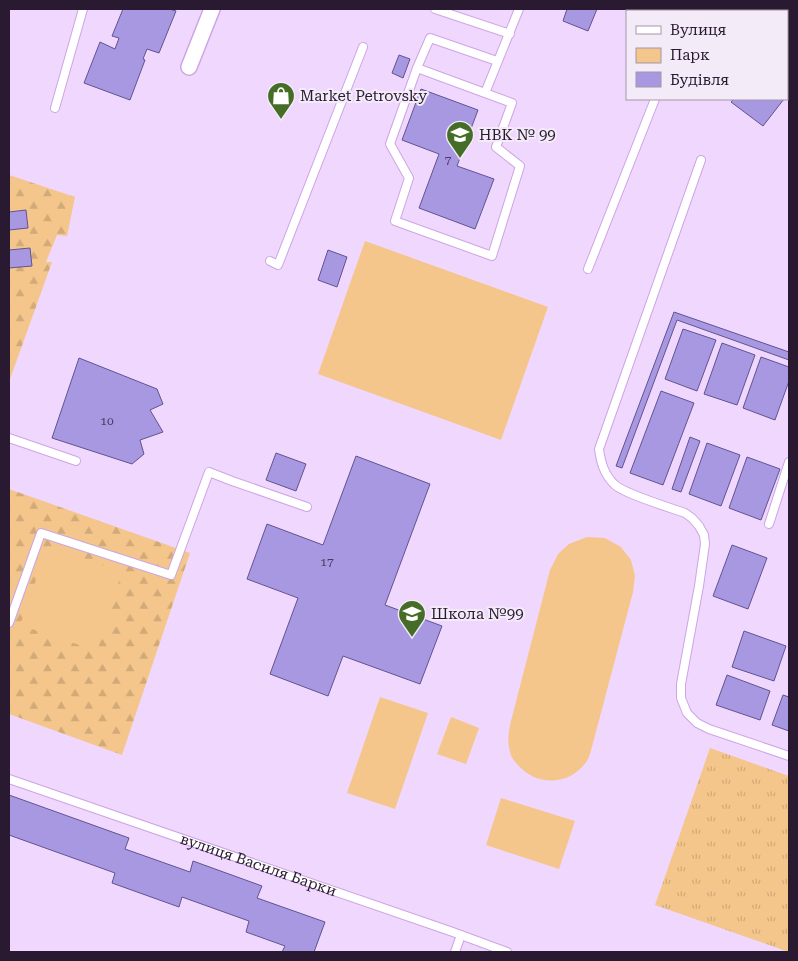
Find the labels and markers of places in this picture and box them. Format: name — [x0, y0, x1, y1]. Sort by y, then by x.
shop icon: Market Petrovsky — [266, 81, 296, 120]
place label: Market Petrovsky — [300, 87, 427, 105]
school or university icon: НВК № 99 — [445, 120, 475, 159]
place label: НВК № 99 — [479, 126, 556, 144]
school or university icon: Школа №99 — [397, 599, 427, 638]
place label: Школа №99 — [431, 605, 524, 623]

